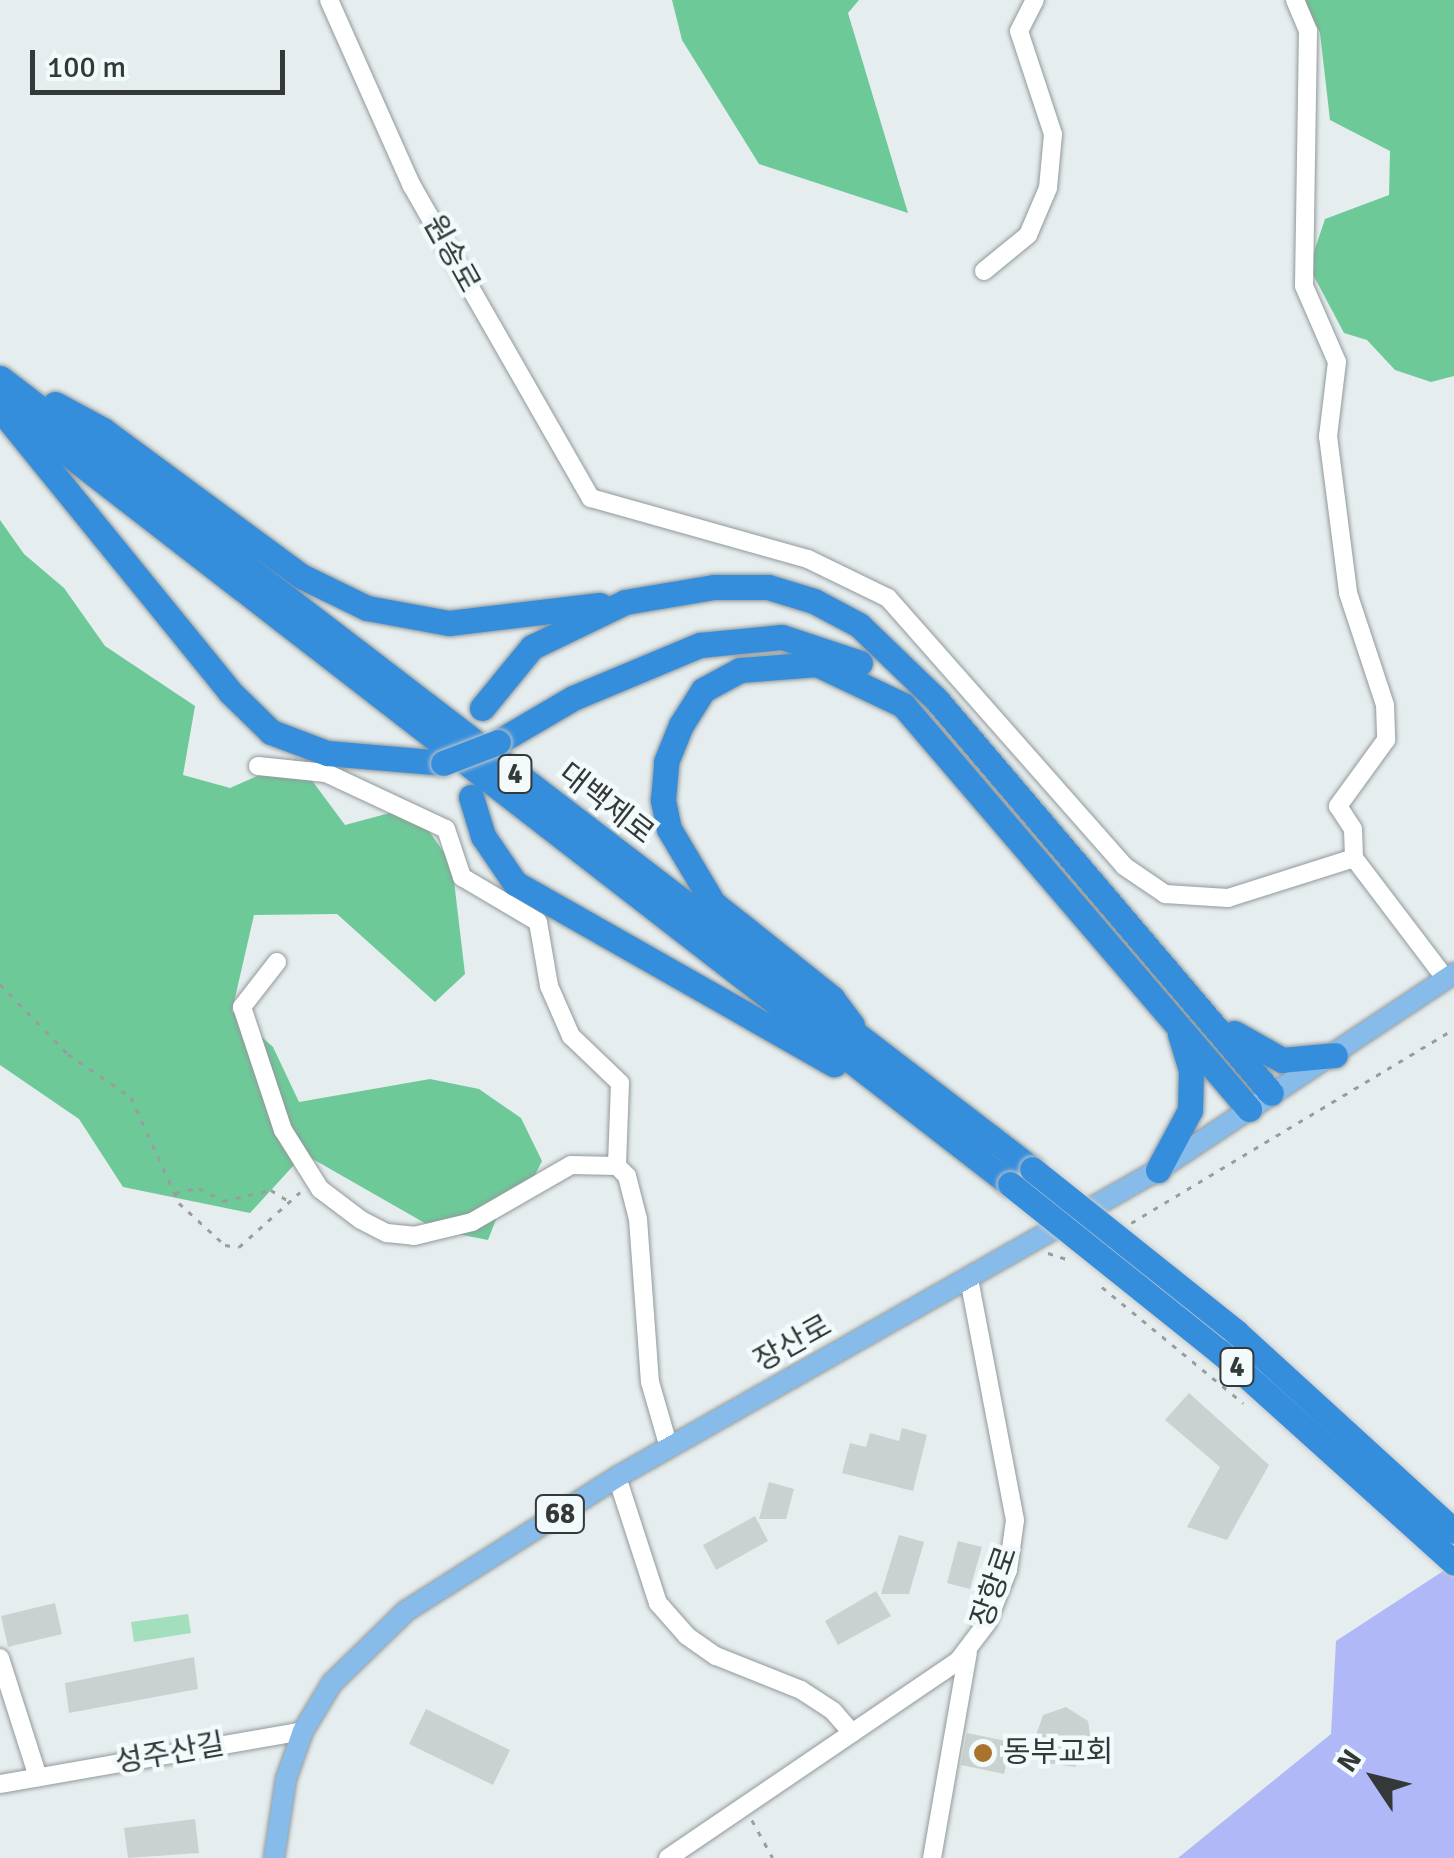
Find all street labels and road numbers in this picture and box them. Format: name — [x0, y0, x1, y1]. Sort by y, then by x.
street label: 원송로 — [415, 209, 487, 299]
road number: 4 — [495, 751, 535, 797]
street label: 대백제로 — [551, 756, 661, 852]
street label: 장산로 — [748, 1308, 838, 1380]
road number: 4 — [1217, 1344, 1257, 1390]
road number: 68 — [532, 1491, 588, 1537]
street label: 장항로 — [965, 1542, 1025, 1632]
street label: 성주산길 — [113, 1727, 227, 1781]

